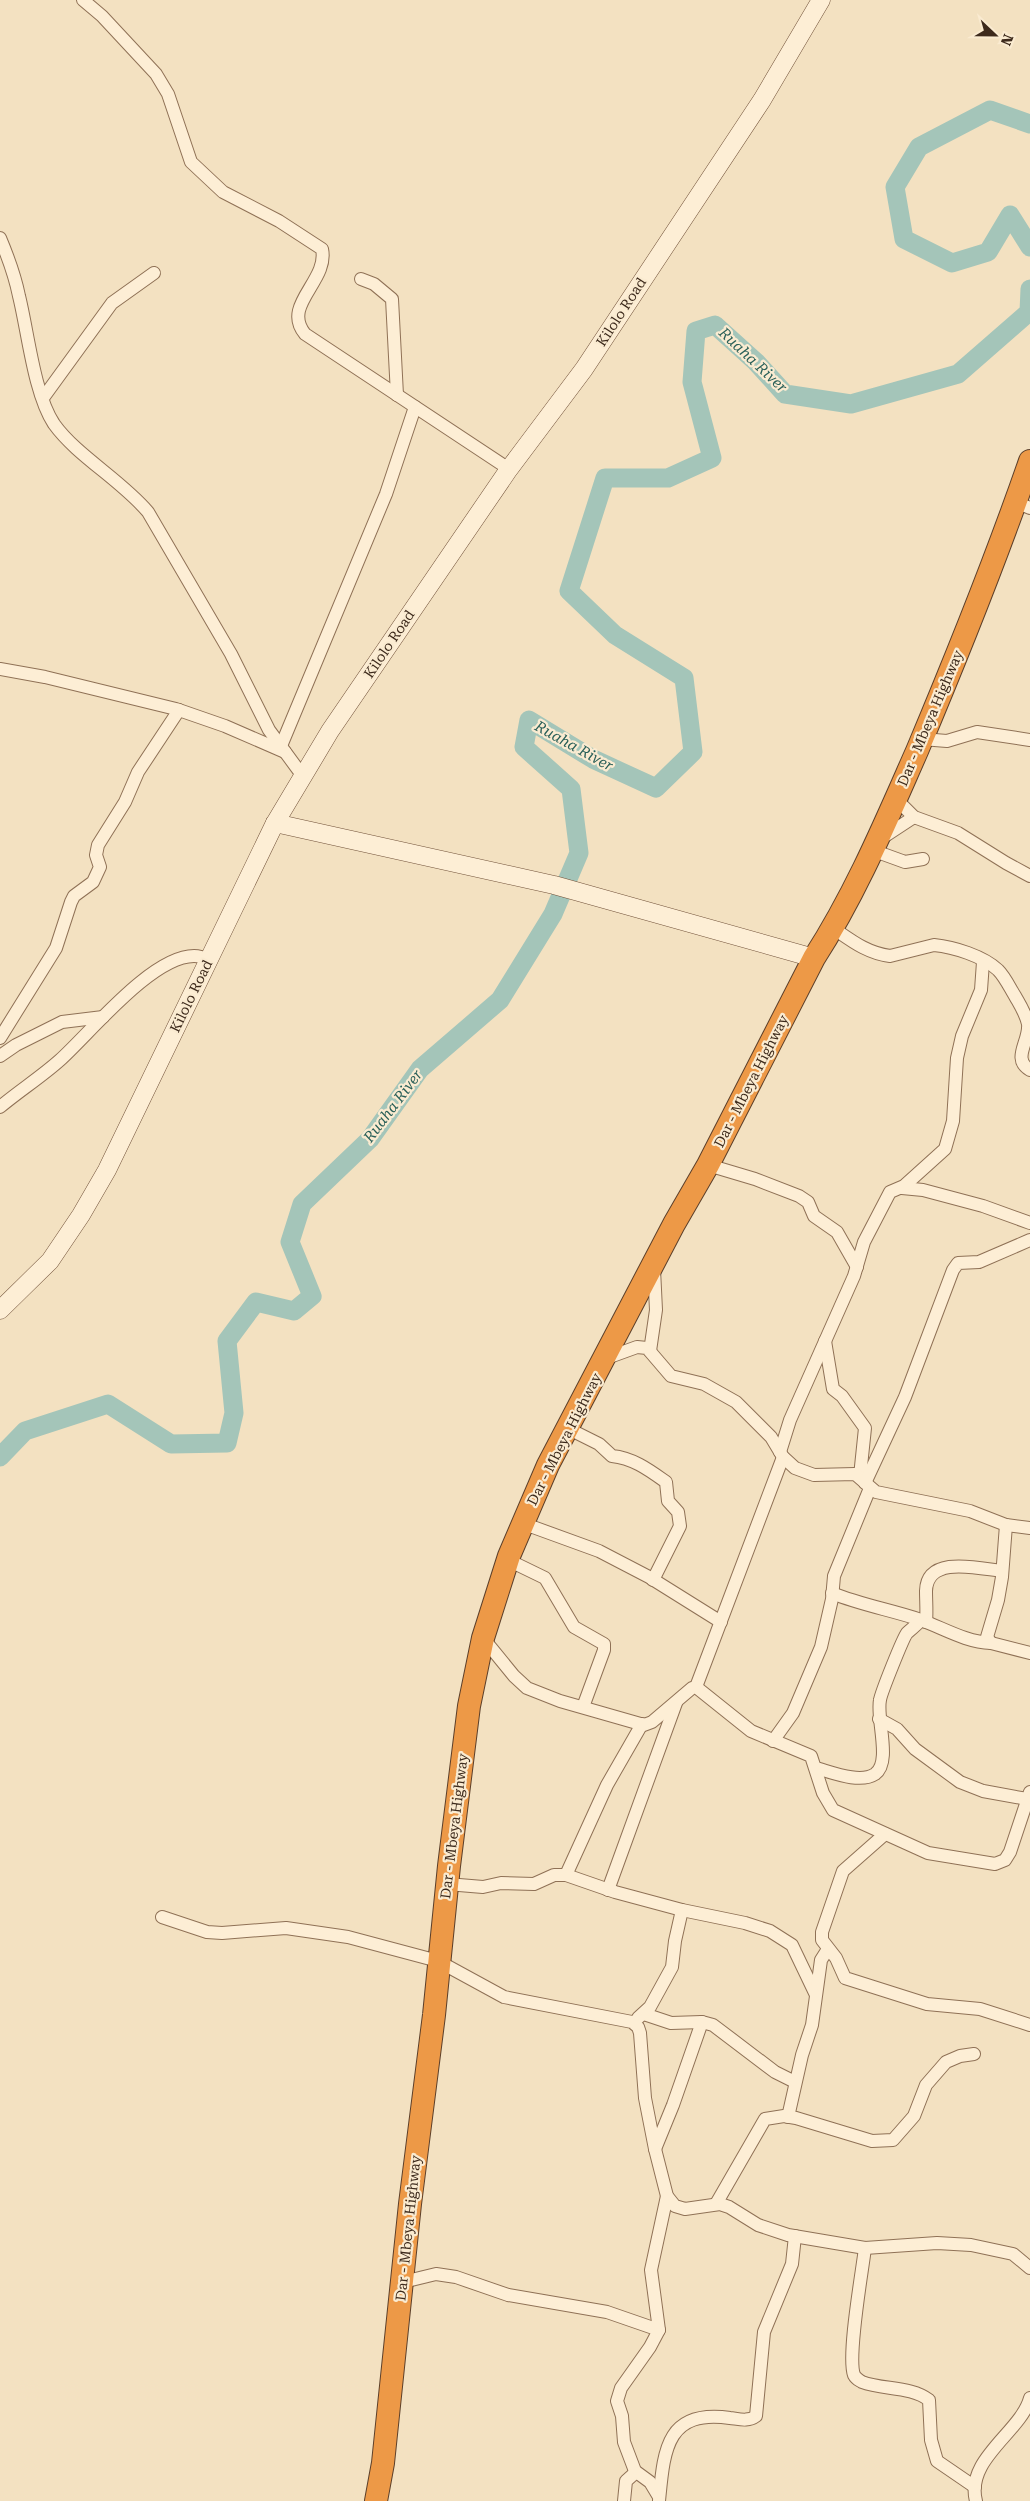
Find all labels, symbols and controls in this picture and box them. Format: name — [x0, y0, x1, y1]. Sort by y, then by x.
north arrow — [970, 10, 1020, 60]
text: N — [998, 32, 1016, 48]
street label: Kilolo Road — [593, 275, 649, 349]
water label: Ruaha River — [714, 323, 791, 397]
street label: Kilolo Road — [360, 607, 418, 681]
street label: Dar - Mbeya Highway — [894, 647, 966, 788]
water label: Ruaha River — [531, 717, 617, 775]
street label: Kilolo Road — [167, 957, 215, 1035]
street label: Dar - Mbeya Highway — [711, 1012, 792, 1150]
water label: Ruaha River — [359, 1065, 427, 1147]
street label: Dar - Mbeya Highway — [524, 1370, 605, 1508]
street label: Dar - Mbeya Highway — [437, 1752, 471, 1900]
street label: Dar - Mbeya Highway — [392, 2154, 424, 2302]

